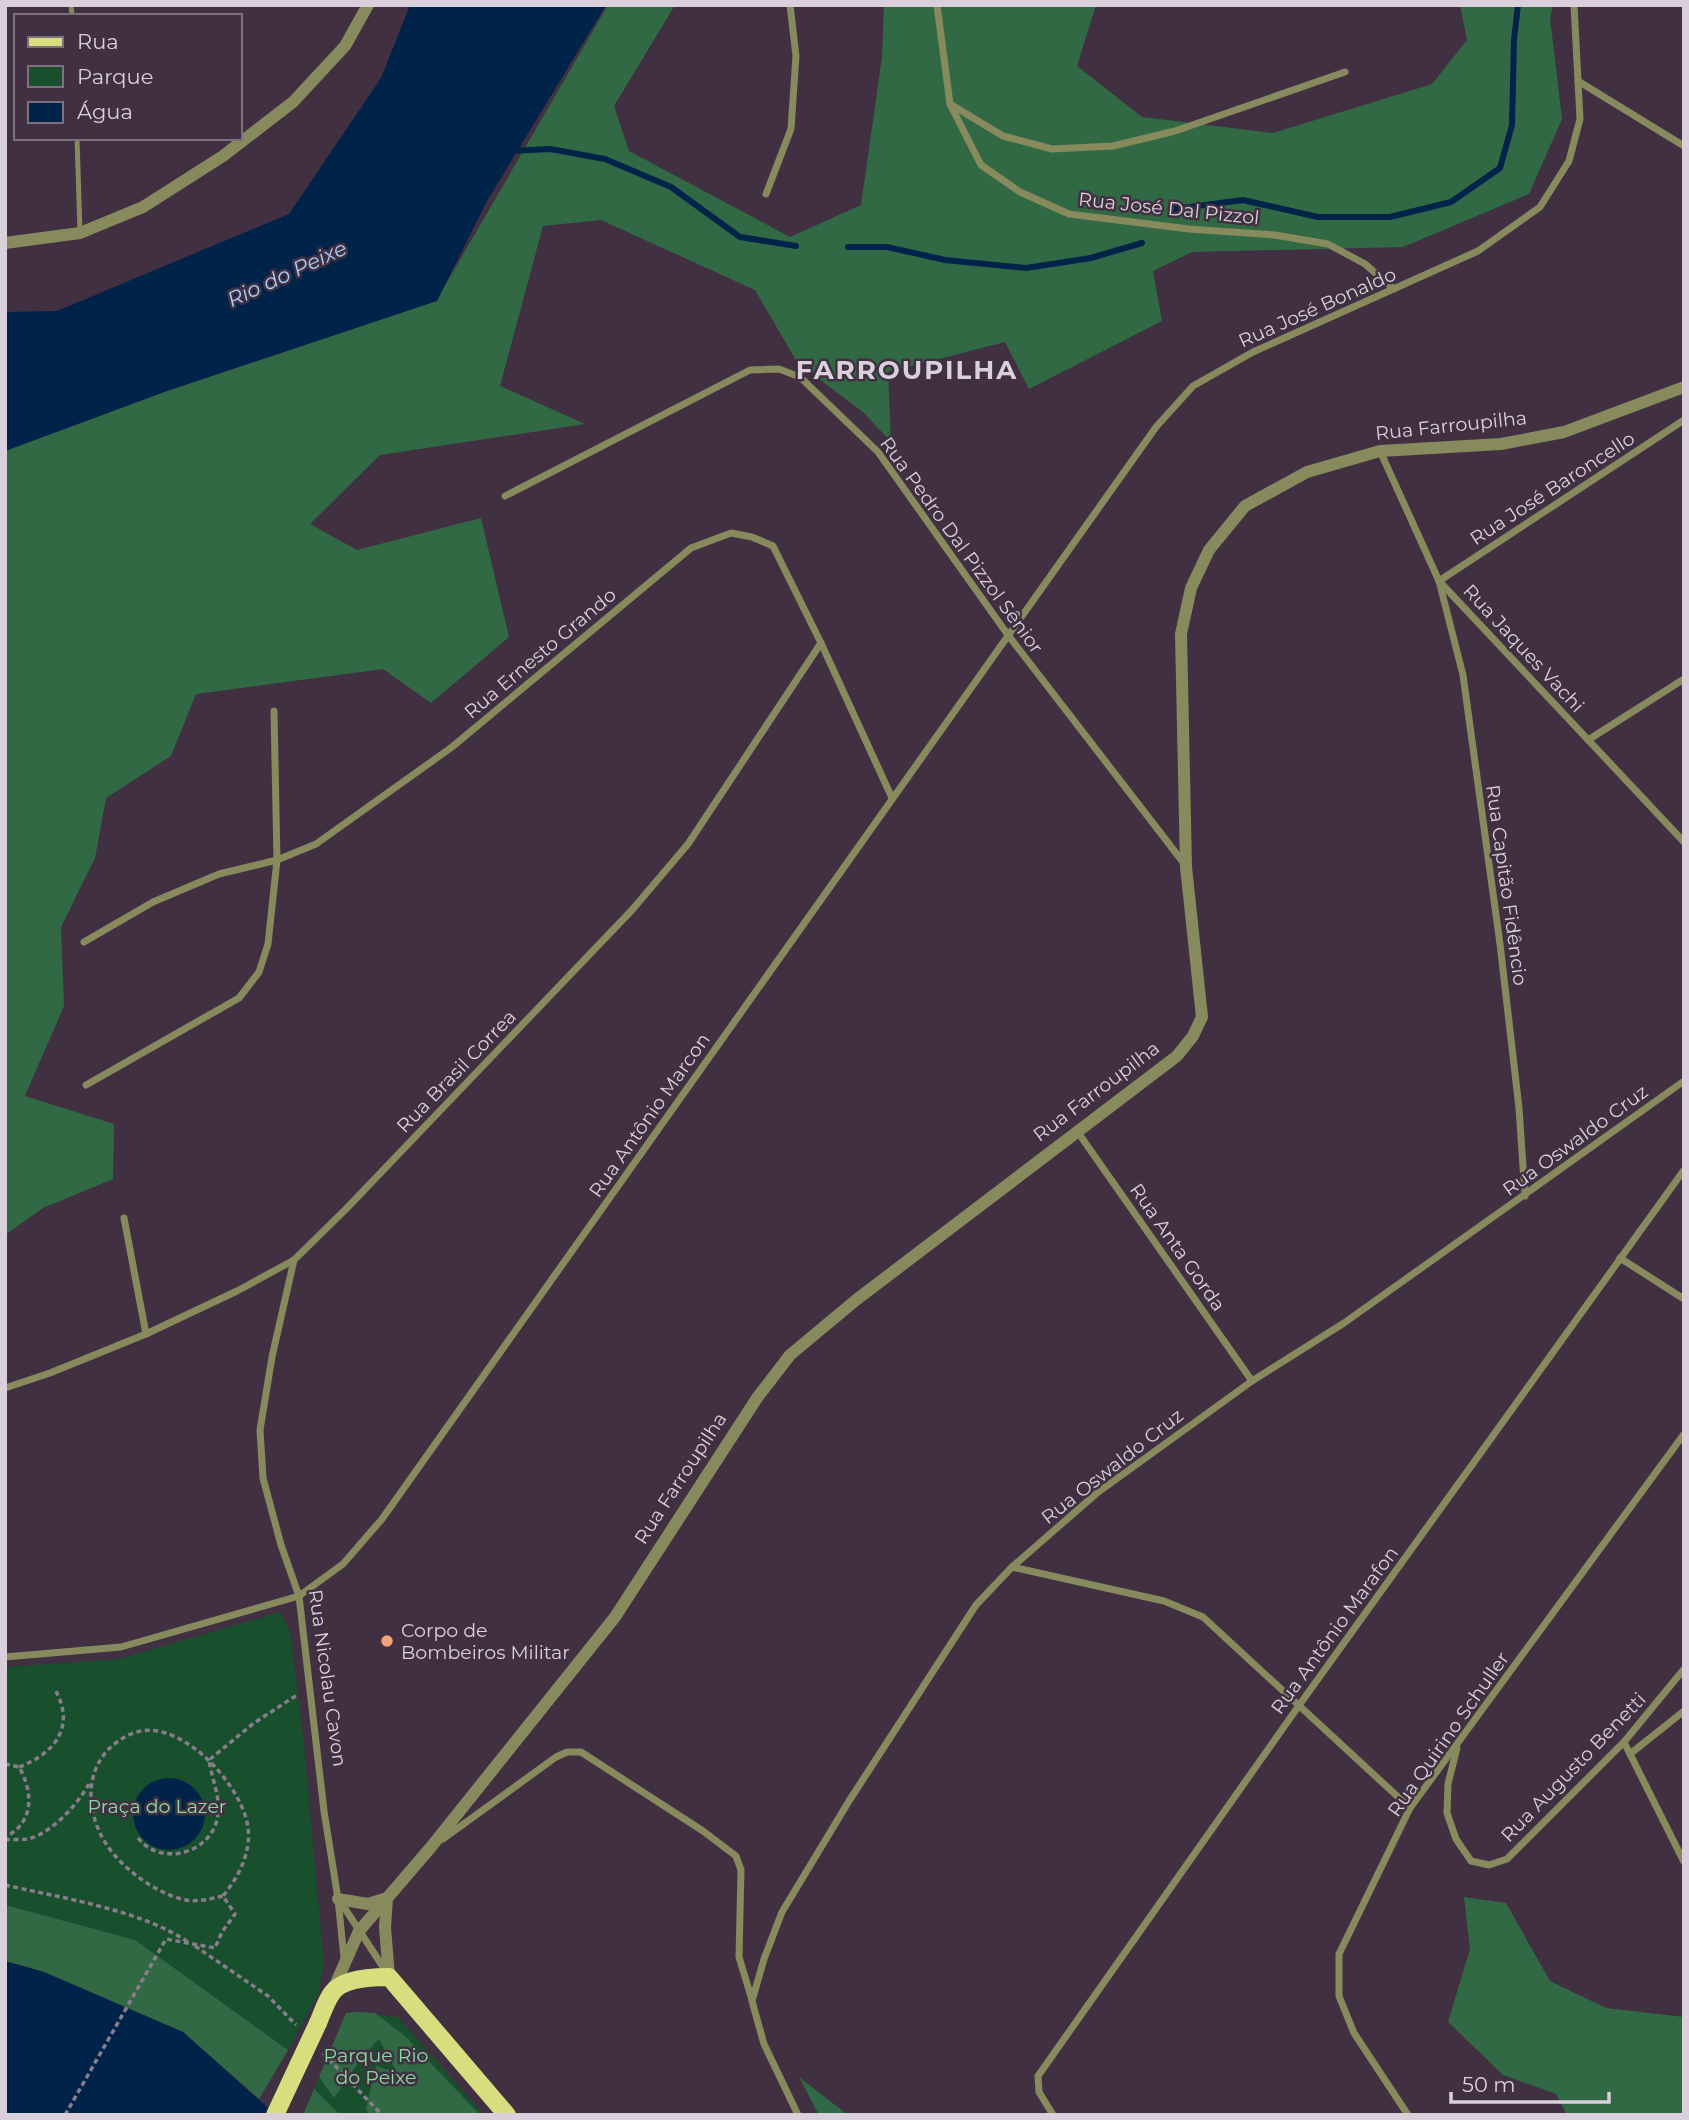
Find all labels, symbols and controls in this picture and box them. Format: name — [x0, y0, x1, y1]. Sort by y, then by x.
legend — [14, 14, 242, 140]
text: Rua — [77, 29, 119, 54]
text: Parque — [77, 64, 153, 89]
text: Água — [77, 99, 133, 124]
street label: Rua José Dal Pizzol — [1077, 188, 1261, 229]
water label: Rio do Peixe — [223, 235, 351, 312]
street label: Rua José Bonaldo — [1235, 262, 1400, 353]
district label: FARROUPILHA — [796, 354, 1018, 386]
street label: Rua Farroupilha — [1374, 406, 1528, 445]
street label: Rua José Baroncello — [1466, 427, 1639, 550]
street label: Rua Pedro Dal Pizzol Sênior — [875, 432, 1048, 658]
street label: Rua Jaques Vachi — [1458, 580, 1589, 717]
street label: Rua Ernesto Grando — [460, 583, 621, 724]
street label: Rua Capitão Fidêncio — [1481, 783, 1532, 987]
street label: Rua Brasil Correa — [392, 1005, 521, 1138]
street label: Rua Antônio Marcon — [584, 1029, 715, 1202]
street label: Rua Farroupilha — [1029, 1036, 1164, 1146]
street label: Rua Oswaldo Cruz — [1498, 1080, 1652, 1201]
street label: Rua Anta Gorda — [1125, 1179, 1230, 1316]
street label: Rua Oswaldo Cruz — [1037, 1404, 1188, 1529]
street label: Rua Farroupilha — [629, 1408, 732, 1548]
street label: Rua Antônio Marafon — [1266, 1542, 1403, 1719]
street label: Rua Nicolau Cavon — [304, 1588, 351, 1768]
place label: Corpo de Bombeiros Militar — [401, 1619, 570, 1664]
marker: Corpo de Bombeiros Militar — [379, 1633, 395, 1649]
street label: Rua Quirino Schuller — [1383, 1647, 1514, 1821]
street label: Rua Augusto Benetti — [1496, 1688, 1651, 1847]
park label: Praça do Lazer — [88, 1795, 226, 1818]
park label: Parque Rio do Peixe — [324, 2044, 428, 2089]
scale bar — [1451, 2060, 1608, 2104]
text: 50 m — [1462, 2072, 1516, 2097]

